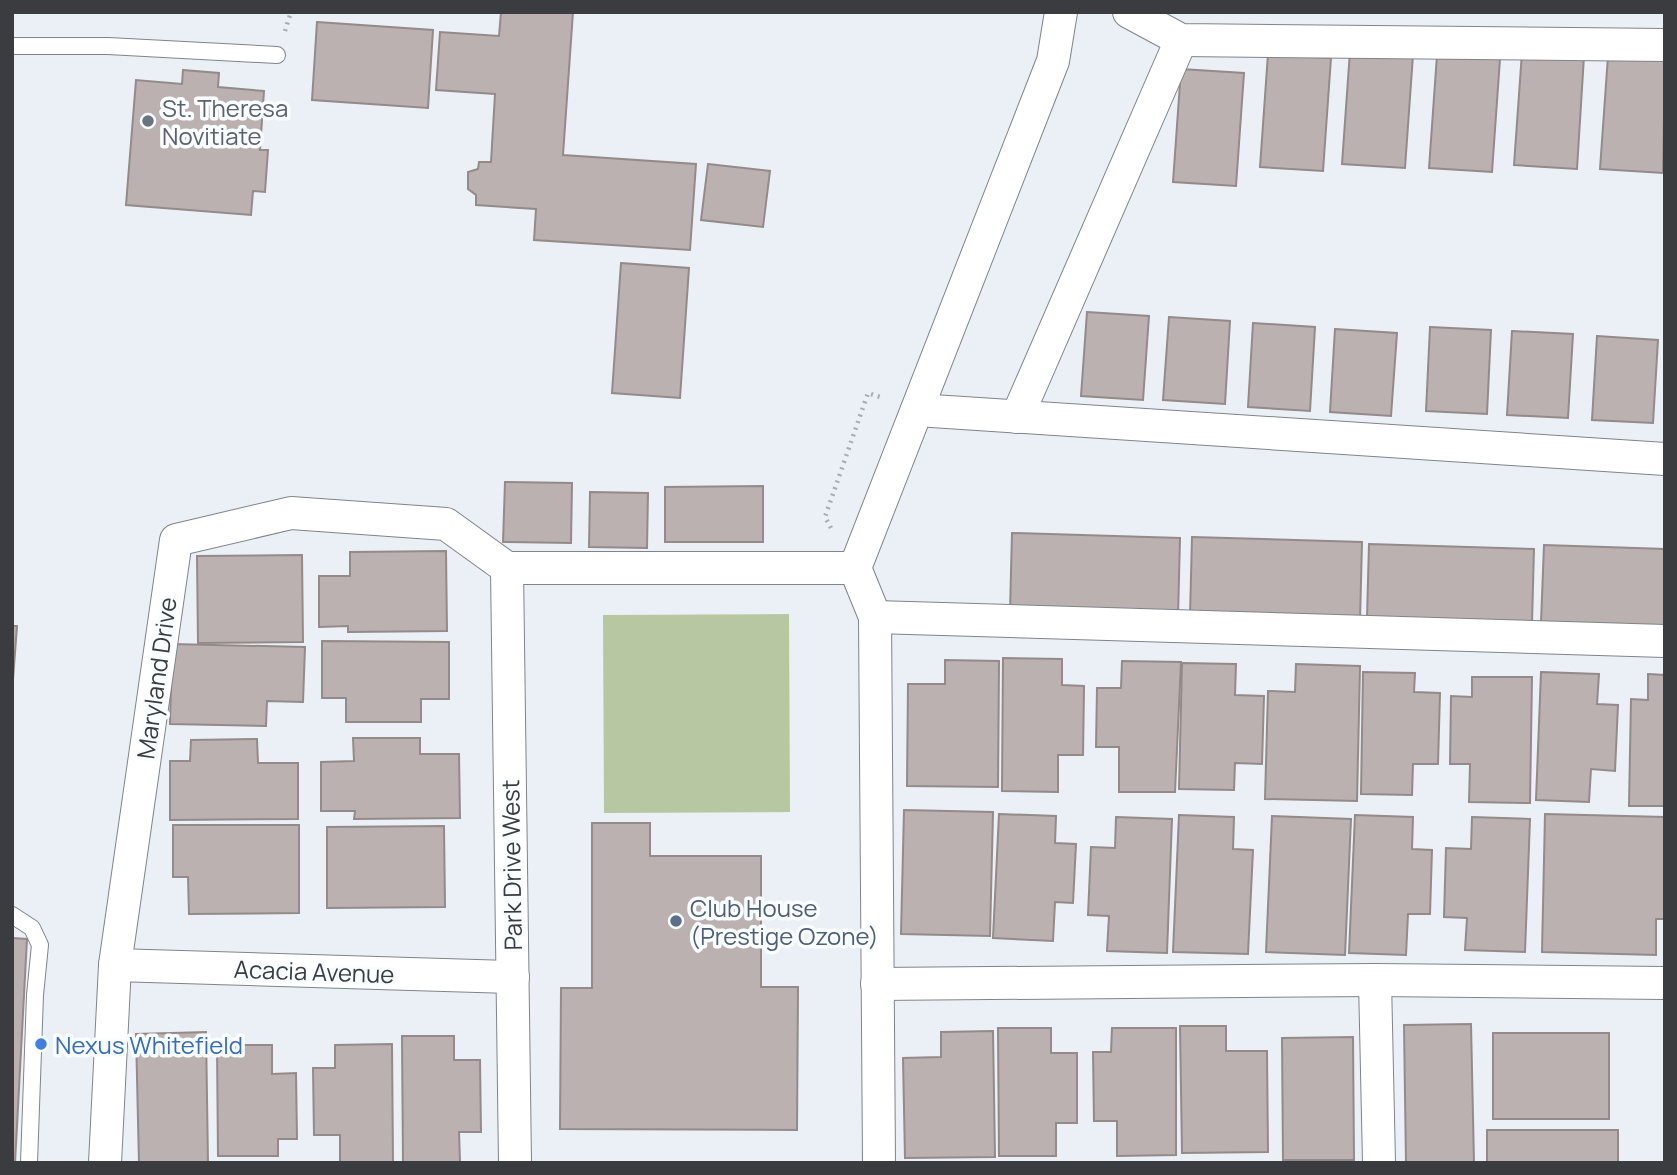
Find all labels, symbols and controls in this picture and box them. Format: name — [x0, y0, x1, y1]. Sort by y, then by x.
place label: St. Theresa Novitiate — [162, 91, 288, 152]
marker: St. Theresa Novitiate — [140, 113, 156, 129]
street label: Maryland Drive — [128, 595, 184, 761]
street label: Park Drive West — [493, 779, 529, 951]
place label: Club House (Prestige Ozone) — [690, 891, 879, 952]
marker: Club House (Prestige Ozone) — [668, 913, 684, 929]
street label: Acacia Avenue — [233, 952, 395, 990]
place label: Nexus Whitefield — [55, 1028, 243, 1061]
marker: Nexus Whitefield — [33, 1036, 49, 1052]

